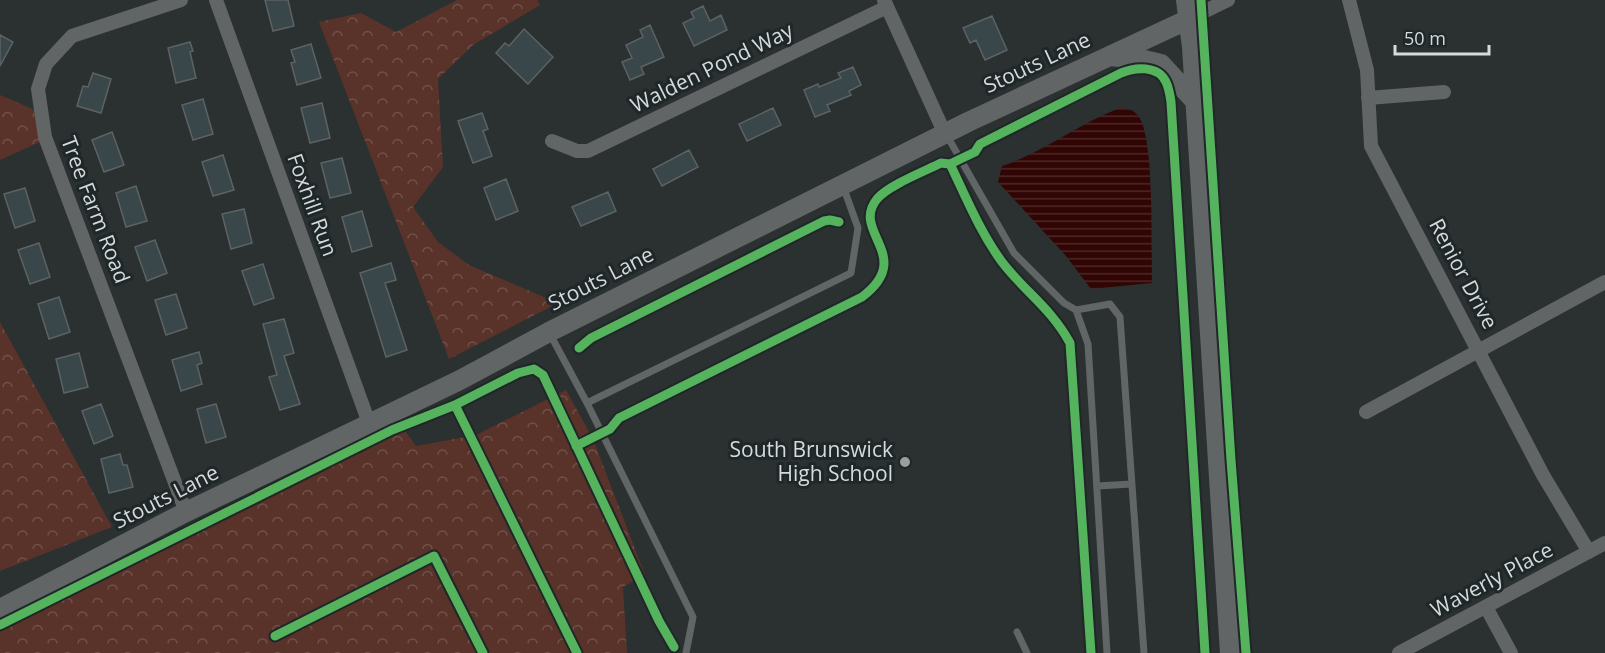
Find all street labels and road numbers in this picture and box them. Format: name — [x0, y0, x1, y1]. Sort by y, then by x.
street label: Walden Pond Way — [626, 15, 798, 119]
street label: Stouts Lane — [979, 25, 1095, 99]
street label: Tree Farm Road — [55, 132, 137, 287]
street label: Foxhill Run — [281, 149, 344, 260]
street label: Renior Drive — [1423, 214, 1505, 334]
street label: Stouts Lane — [543, 240, 658, 317]
street label: Stouts Lane — [108, 458, 223, 535]
street label: Waverly Place — [1426, 535, 1558, 623]

